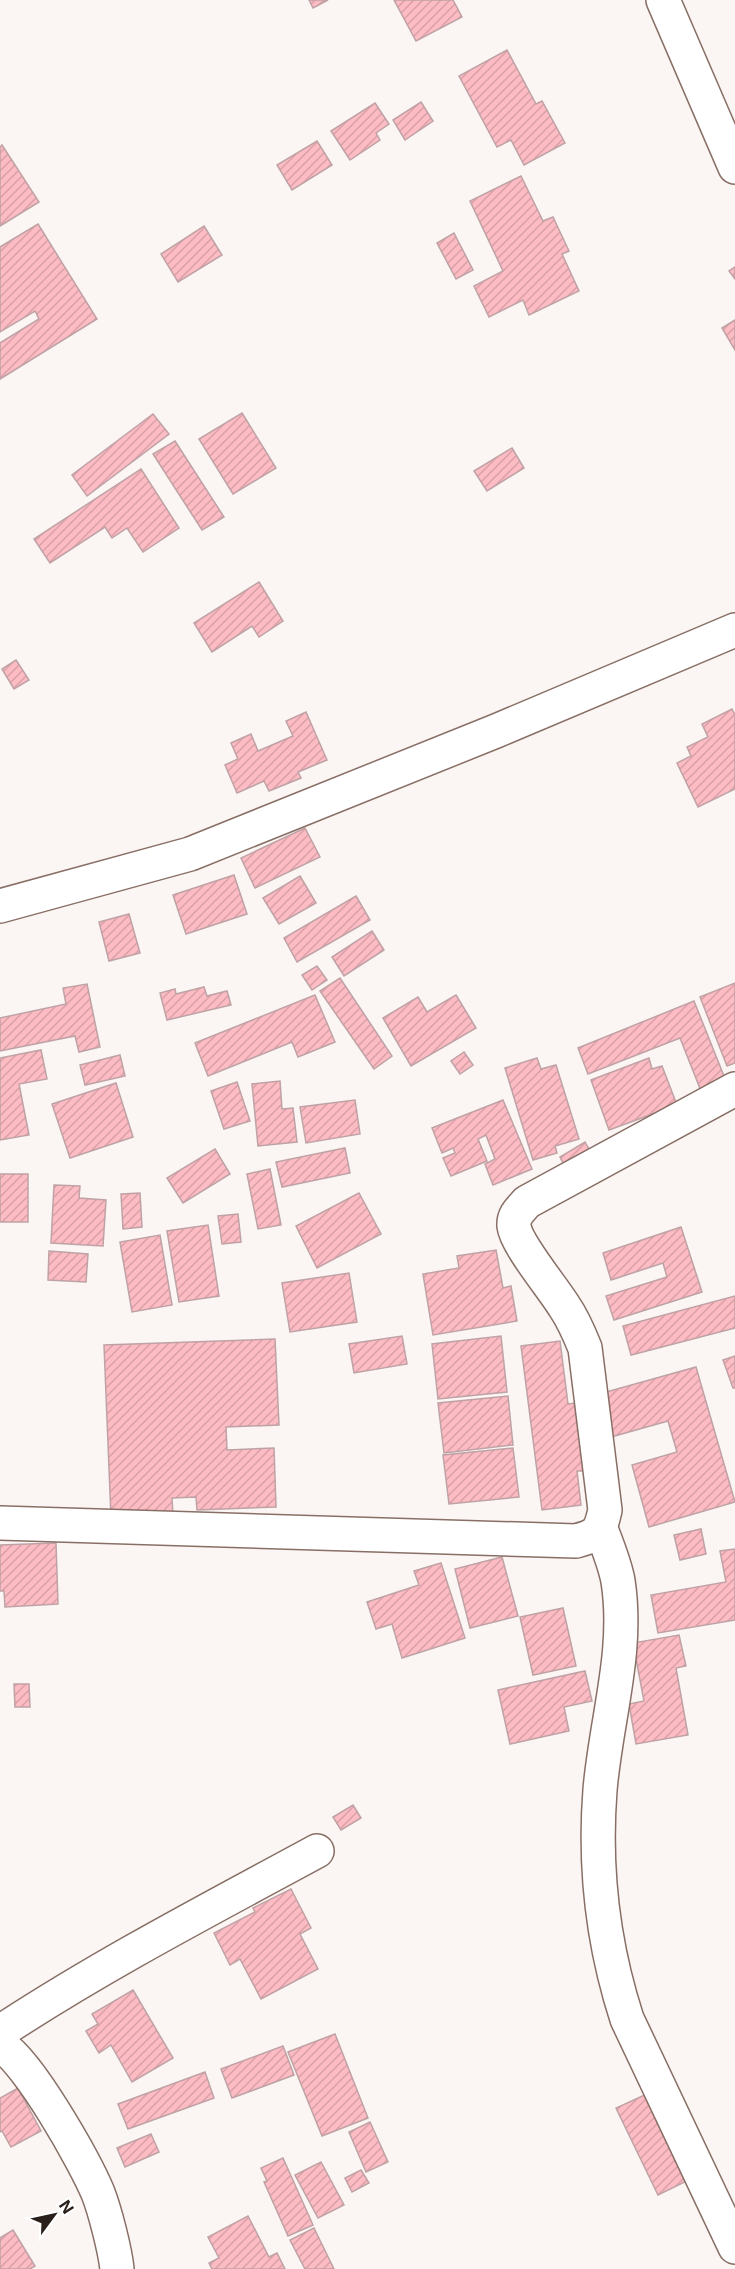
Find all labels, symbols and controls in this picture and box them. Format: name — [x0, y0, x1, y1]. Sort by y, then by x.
north arrow — [24, 2185, 84, 2245]
text: N — [55, 2196, 78, 2217]

